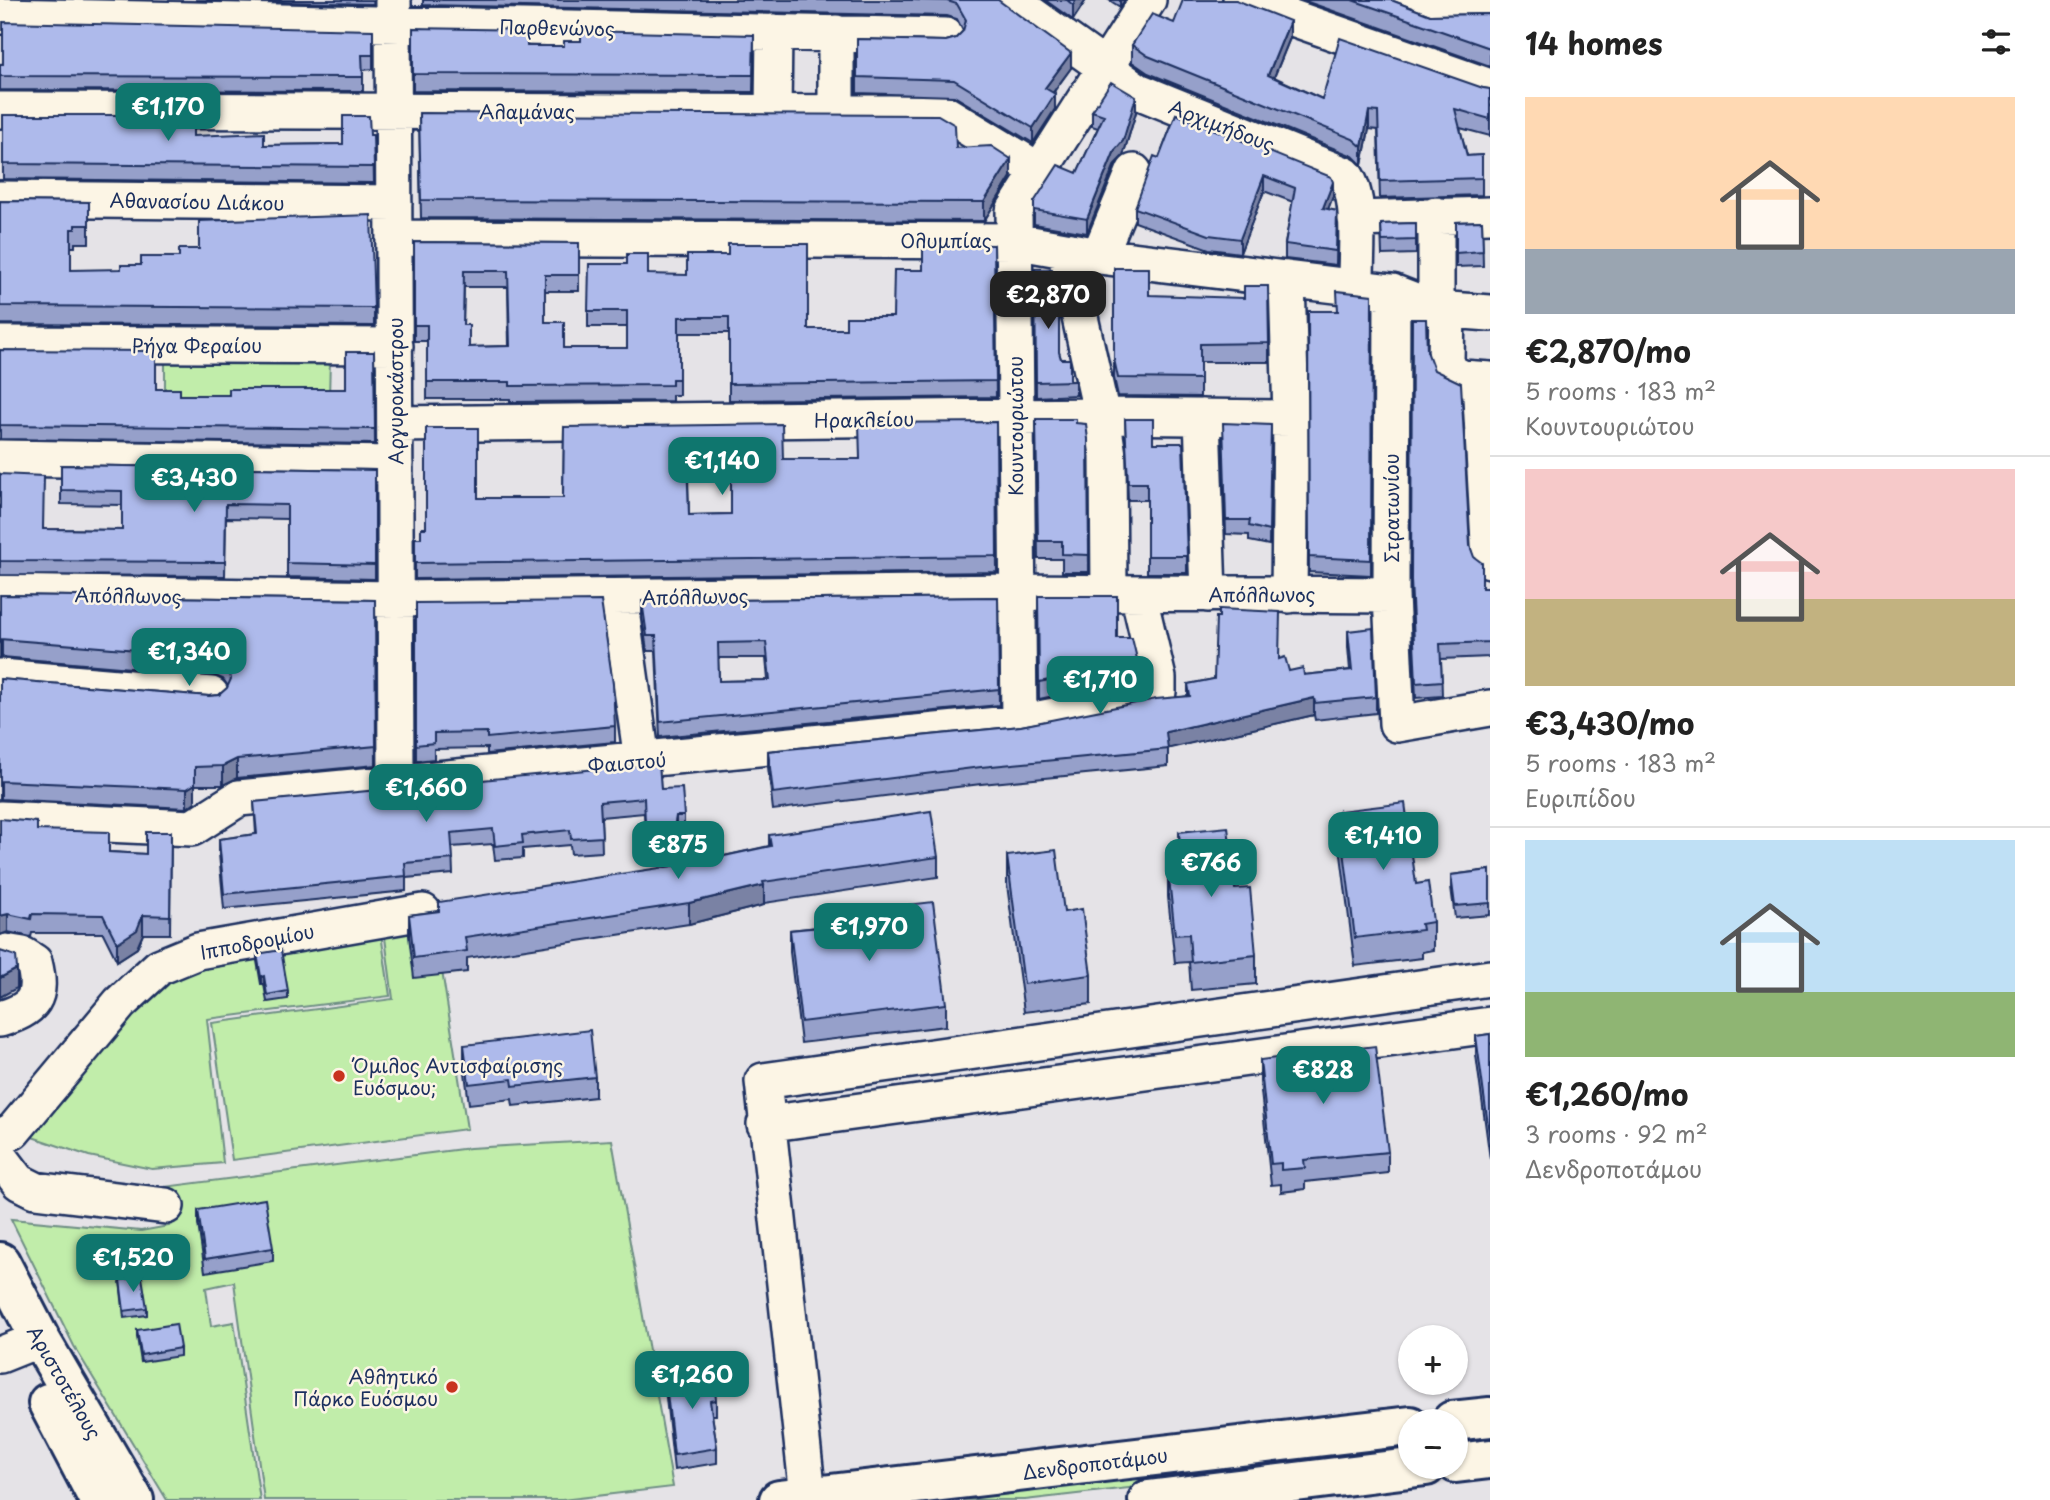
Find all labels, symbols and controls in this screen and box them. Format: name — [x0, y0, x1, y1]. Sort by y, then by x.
street label: Παρθενώνος — [499, 12, 615, 42]
text: 14 homes — [1525, 20, 1663, 65]
icon: filters — [1977, 23, 2015, 61]
pin: €1,170 — [111, 83, 225, 143]
text: €1,170 — [131, 88, 205, 123]
street label: Αρχιμήδους — [1165, 92, 1279, 158]
street label: Αλαμάνας — [479, 97, 575, 125]
icon: home — [1707, 142, 1833, 268]
street label: Αθανασίου Διάκου — [109, 185, 285, 217]
street label: Ολυμπίας — [900, 226, 992, 254]
pin: €2,870 — [991, 272, 1105, 331]
text: €2,870 — [1006, 276, 1090, 311]
street label: Αργυροκάστρου — [381, 317, 409, 465]
text: €2,870/mo — [1525, 328, 1691, 373]
street label: Ρήγα Φεραίου — [132, 331, 262, 359]
street label: Κουντουριώτου — [1001, 356, 1029, 496]
text: 5 rooms · 183 m² — [1525, 373, 1716, 408]
street label: Ηρακλείου — [814, 404, 914, 434]
text: Κουντουριώτου — [1525, 408, 1695, 443]
pin: €1,140 — [665, 438, 779, 497]
text: €1,140 — [684, 442, 760, 477]
street label: Στρατωνίου — [1377, 453, 1405, 563]
pin: €3,430 — [137, 454, 251, 514]
text: €3,430 — [151, 459, 237, 494]
icon: home — [1707, 514, 1833, 640]
street label: Απόλλωνος — [74, 580, 182, 610]
street label: Απόλλωνος — [1209, 580, 1315, 608]
street label: Απόλλωνος — [641, 581, 749, 611]
pin: €1,340 — [132, 628, 246, 688]
text: €1,340 — [147, 633, 231, 668]
pin: €1,710 — [1043, 656, 1157, 716]
text: €1,710 — [1063, 661, 1137, 696]
text: €3,430/mo — [1525, 700, 1694, 745]
street label: Φαιστού — [587, 745, 667, 779]
text: 5 rooms · 183 m² — [1525, 745, 1716, 780]
pin: €1,660 — [369, 764, 483, 824]
text: €1,660 — [385, 769, 467, 804]
text: Ευριπίδου — [1525, 780, 1636, 815]
pin: €1,410 — [1326, 812, 1440, 872]
text: €1,410 — [1344, 817, 1422, 852]
pin: €875 — [637, 822, 719, 881]
text: €875 — [648, 826, 708, 861]
pin: €766 — [1170, 839, 1252, 899]
text: €766 — [1181, 844, 1241, 879]
icon: home — [1707, 885, 1833, 1011]
pin: €1,970 — [812, 904, 926, 963]
text: €1,970 — [830, 908, 908, 943]
street label: Ιπποδρομίου — [197, 916, 317, 966]
pin: €828 — [1282, 1046, 1364, 1106]
place label: Όμιλος Αντισφαίρισης Ευόσμου; — [351, 1051, 563, 1101]
text: €828 — [1292, 1051, 1354, 1086]
marker: Όμιλος Αντισφαίρισης Ευόσμου; — [331, 1068, 347, 1084]
text: €1,260/mo — [1525, 1071, 1689, 1116]
text: 3 rooms · 92 m² — [1525, 1116, 1708, 1151]
text: Δενδροποτάμου — [1525, 1151, 1702, 1186]
pin: €1,520 — [76, 1234, 190, 1294]
text: €1,520 — [92, 1239, 174, 1274]
street label: Αριστοτέλους — [21, 1320, 109, 1444]
map controls — [1398, 1325, 1468, 1479]
button: + — [1398, 1325, 1468, 1395]
pin: €1,260 — [635, 1352, 749, 1411]
text: €1,260 — [651, 1356, 733, 1391]
place label: Αθλητικό Πάρκο Ευόσμου — [293, 1362, 438, 1412]
marker: Αθλητικό Πάρκο Ευόσμου — [444, 1379, 460, 1395]
button: − — [1398, 1409, 1468, 1479]
street label: Δενδροποτάμου — [1021, 1440, 1169, 1486]

